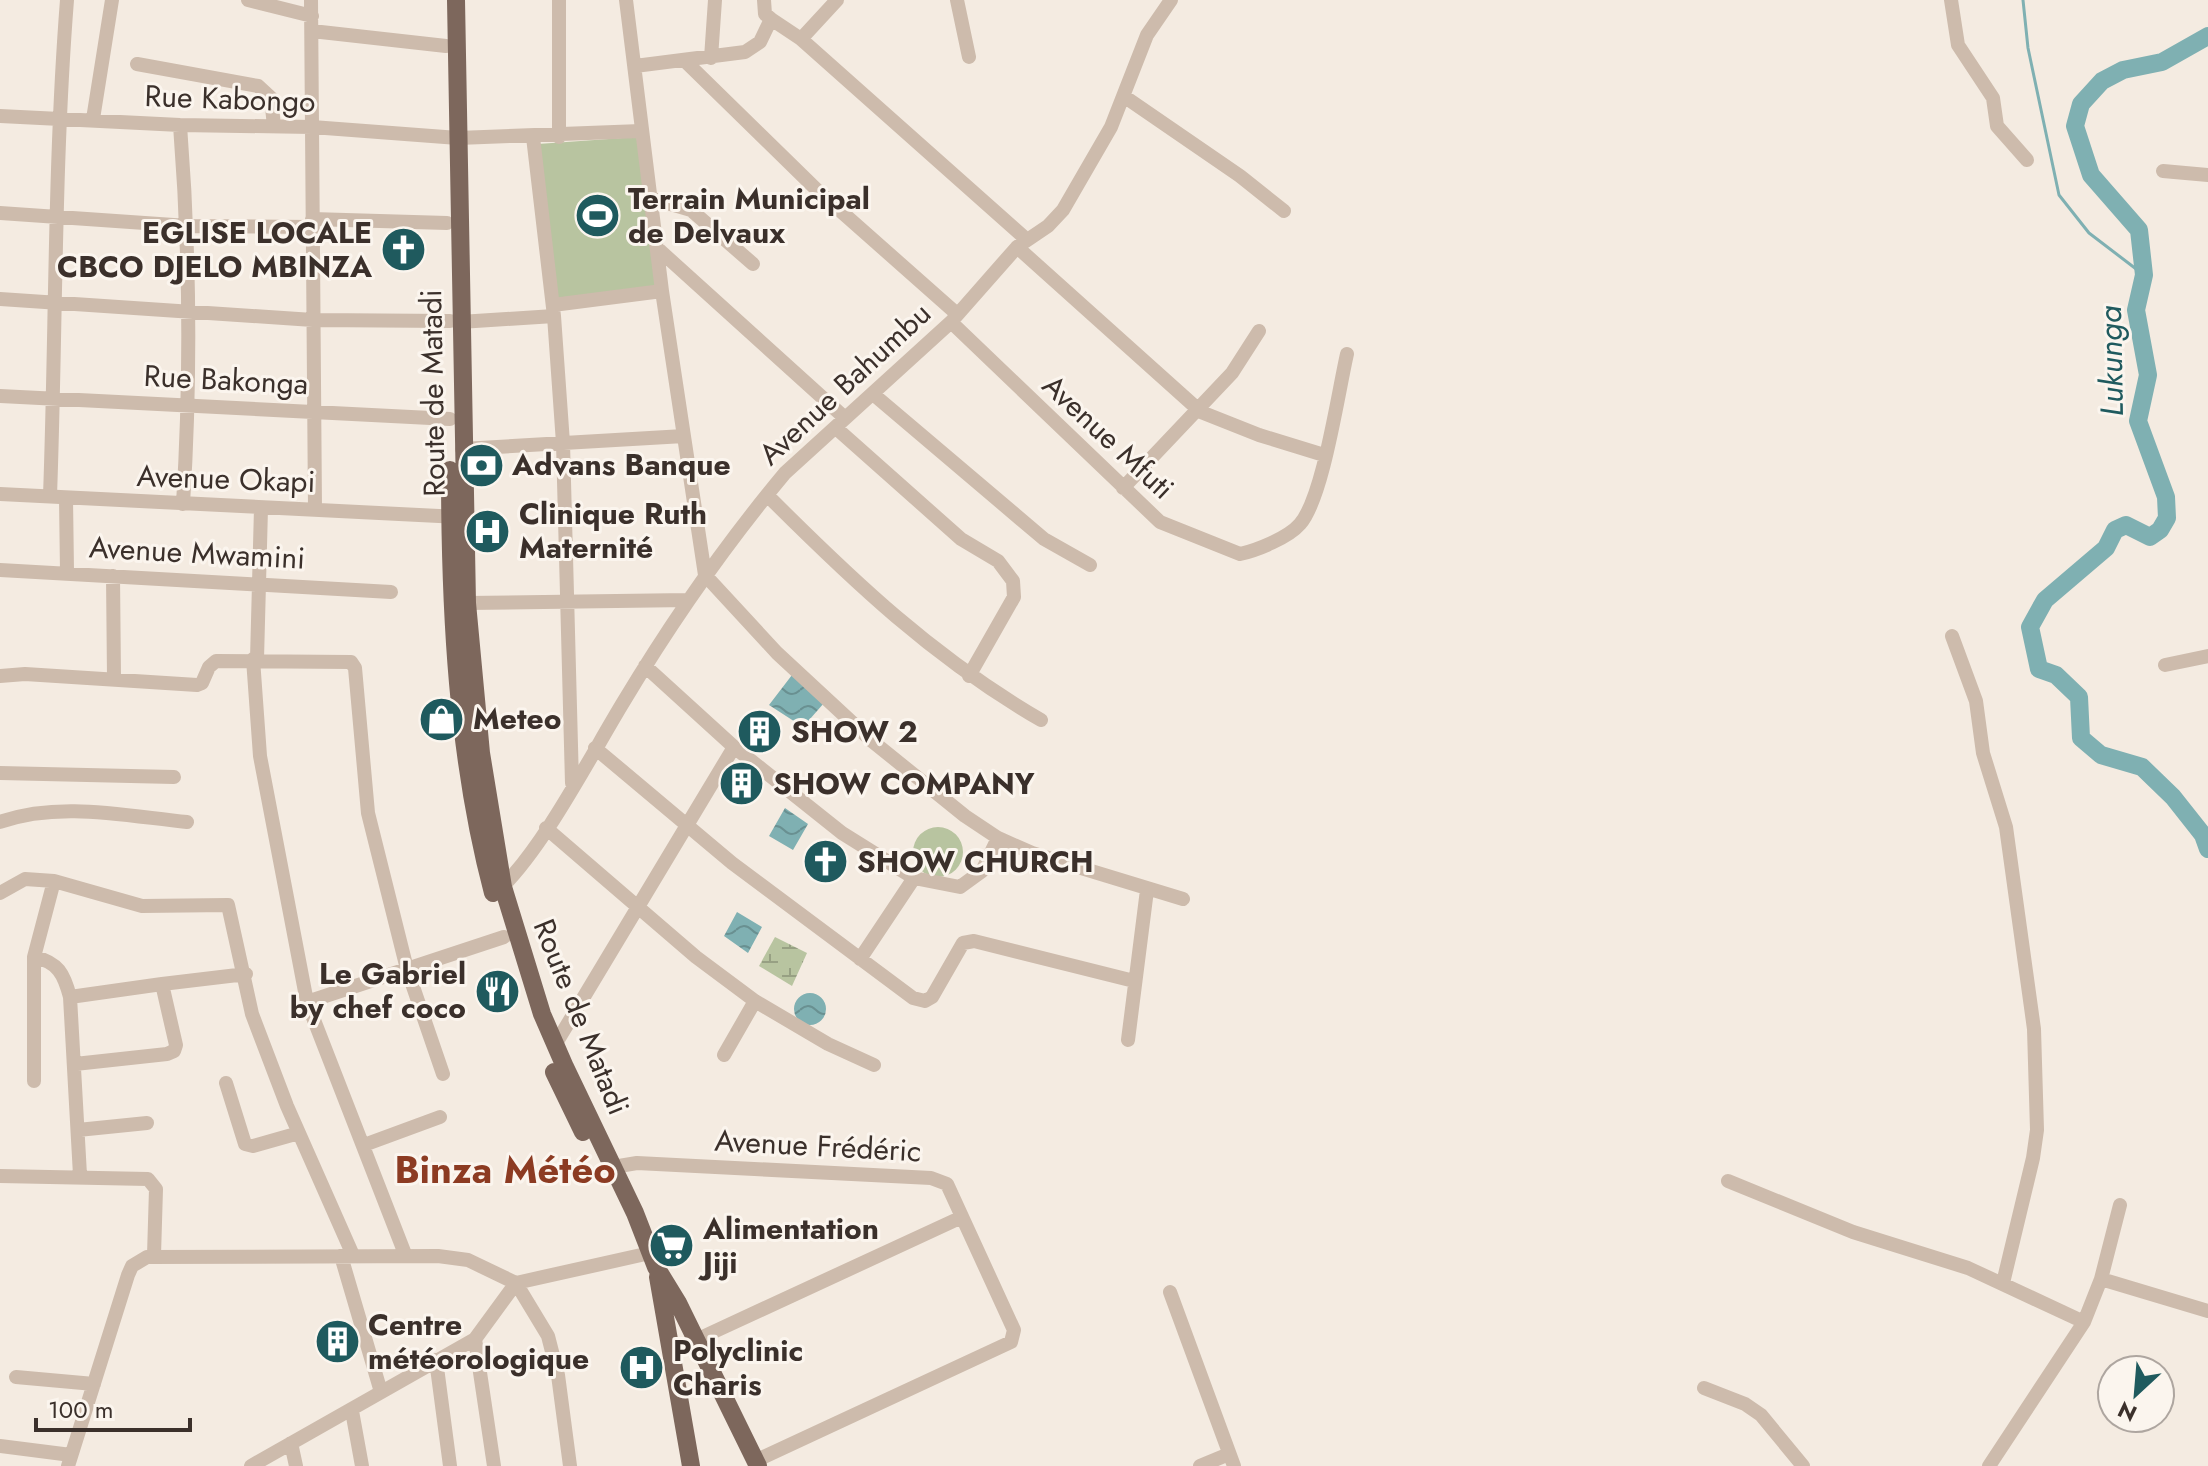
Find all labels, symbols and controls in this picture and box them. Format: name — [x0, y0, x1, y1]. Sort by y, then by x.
street label: Rue Kabongo — [144, 74, 316, 123]
place label: Terrain Municipal de Delvaux — [628, 177, 870, 254]
sports icon: Terrain Municipal de Delvaux — [573, 192, 621, 240]
place label: EGLISE LOCALE CBCO DJELO MBINZA — [57, 211, 373, 288]
church icon: EGLISE LOCALE CBCO DJELO MBINZA — [379, 226, 427, 274]
street label: Route de Matadi — [409, 289, 456, 497]
street label: Avenue Bahumbu — [749, 292, 940, 475]
water label: Lukunga — [2087, 305, 2135, 417]
street label: Rue Bakonga — [143, 354, 309, 405]
street label: Avenue Mfuti — [1033, 364, 1184, 509]
bank icon: Advans Banque — [457, 441, 505, 489]
place label: Advans Banque — [511, 443, 731, 486]
street label: Avenue Okapi — [136, 454, 316, 503]
place label: Clinique Ruth Maternité — [519, 492, 707, 569]
hospital icon: Clinique Ruth Maternité — [464, 507, 512, 555]
street label: Avenue Mwamini — [88, 525, 306, 580]
shop icon: Meteo — [418, 695, 466, 743]
place label: Meteo — [473, 697, 561, 740]
building icon: SHOW 2 — [736, 708, 784, 756]
place label: SHOW 2 — [791, 710, 918, 753]
building icon: SHOW COMPANY — [718, 760, 766, 808]
place label: SHOW COMPANY — [773, 762, 1035, 805]
church icon: SHOW CHURCH — [802, 838, 850, 886]
place label: SHOW CHURCH — [857, 840, 1094, 883]
street label: Route de Matadi — [523, 913, 640, 1121]
place label: Le Gabriel by chef coco — [290, 952, 466, 1029]
restaurant icon: Le Gabriel by chef coco — [473, 967, 521, 1015]
street label: Avenue Frédéric — [713, 1119, 923, 1172]
district label: Binza Météo — [394, 1142, 616, 1197]
place label: Alimentation Jiji — [698, 1207, 879, 1284]
supermarket icon: Alimentation Jiji — [648, 1222, 696, 1270]
place label: Centre météorologique — [368, 1303, 589, 1380]
building icon: Centre météorologique — [313, 1318, 361, 1366]
place label: Polyclinic Charis — [673, 1329, 803, 1406]
hospital icon: Polyclinic Charis — [618, 1344, 666, 1392]
north arrow — [2096, 1354, 2176, 1434]
scale bar — [36, 1382, 190, 1432]
text: 100 m — [48, 1392, 114, 1427]
text: N — [2112, 1394, 2142, 1430]

